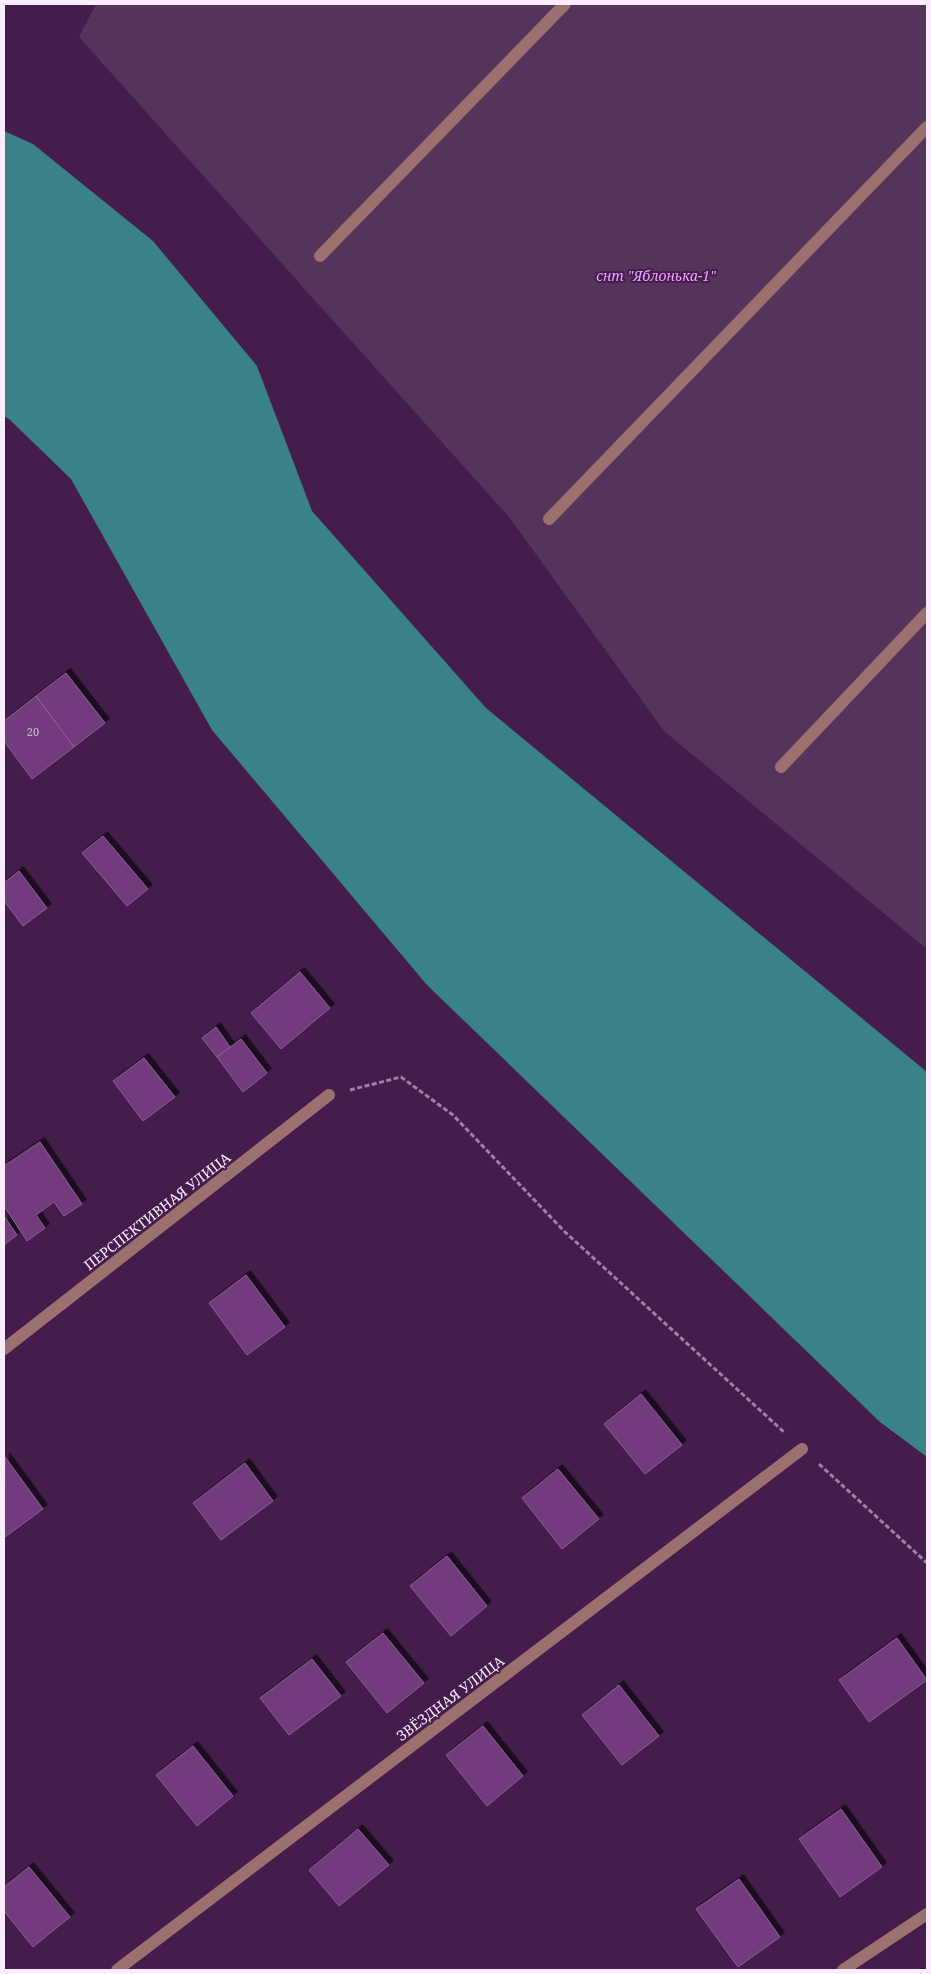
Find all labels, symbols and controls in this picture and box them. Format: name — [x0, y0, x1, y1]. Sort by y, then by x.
park label: снт "Яблонька-1" — [596, 266, 717, 285]
house number: 20 — [27, 724, 39, 739]
street label: ПЕРСПЕКТИВНАЯ УЛИЦА — [80, 1148, 234, 1274]
street label: ЗВЁЗДНАЯ УЛИЦА — [392, 1651, 508, 1745]

